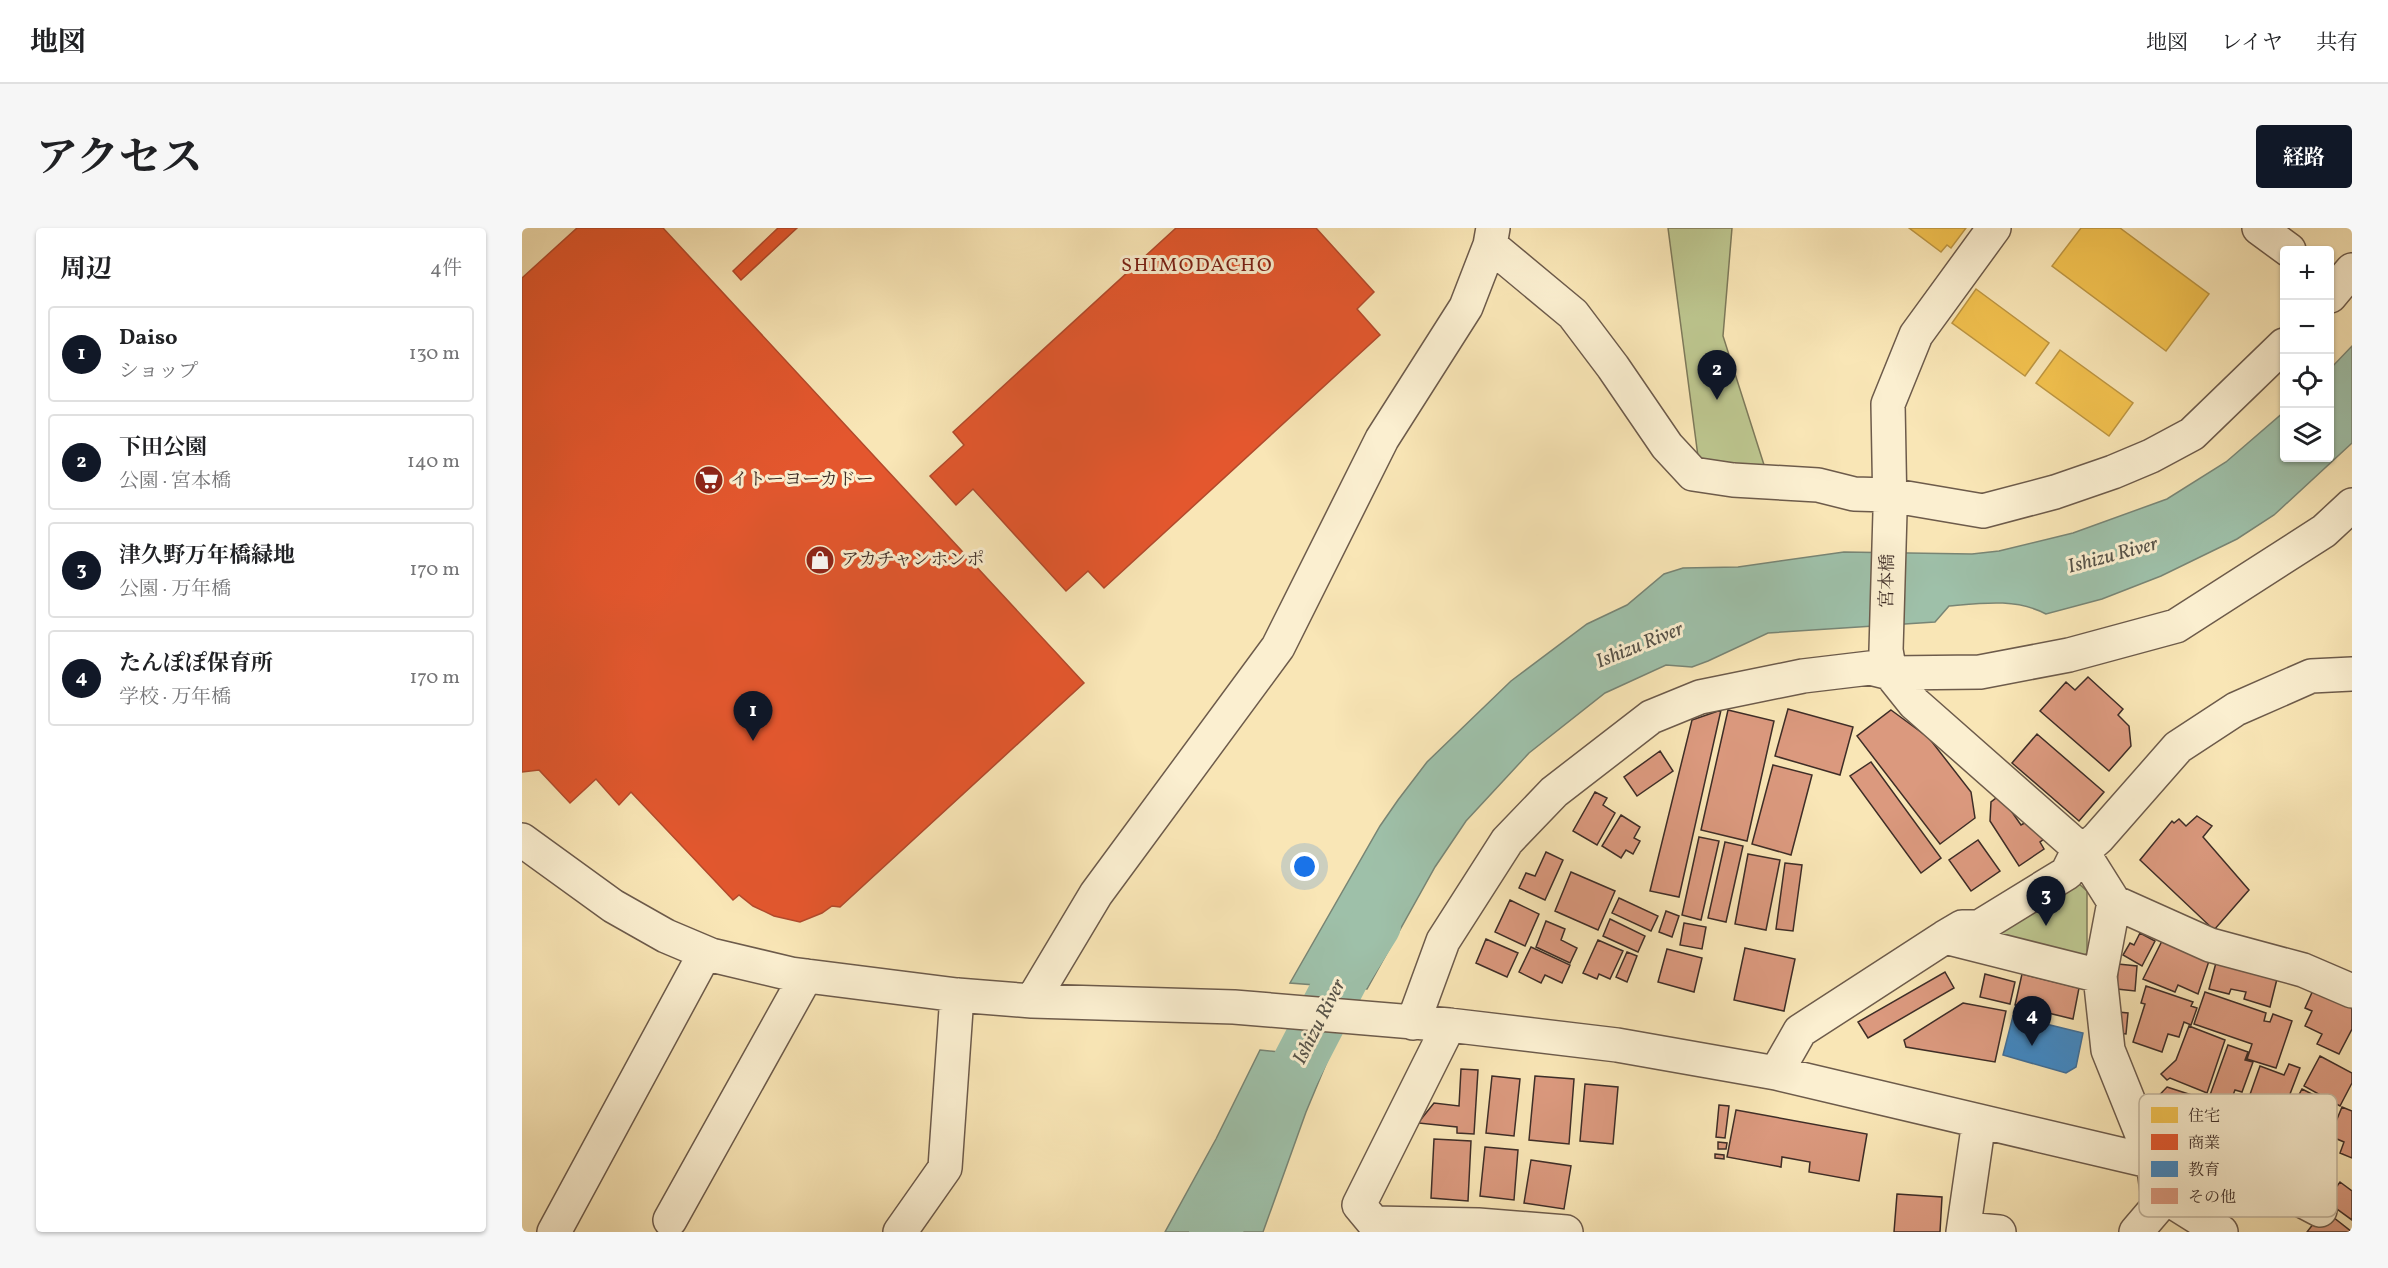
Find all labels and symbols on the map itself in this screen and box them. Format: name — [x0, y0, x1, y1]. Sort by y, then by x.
district label: SHIMODACHO — [1121, 252, 1273, 280]
pin: 2 — [1698, 350, 1736, 400]
supermarket icon: イトーヨーカドー — [693, 464, 725, 496]
place label: イトーヨーカドー — [730, 468, 874, 493]
water label: Ishizu River — [2065, 530, 2162, 582]
shop icon: アカチャンホンポ — [804, 544, 836, 576]
place label: アカチャンホンポ — [841, 548, 984, 573]
street label: 宮本橋 — [1875, 554, 1901, 608]
water label: Ishizu River — [1592, 615, 1689, 676]
pin: 1 — [734, 692, 772, 741]
your location — [1290, 852, 1319, 881]
pin: 3 — [2026, 876, 2066, 926]
water label: Ishizu River — [1287, 974, 1354, 1070]
pin: 4 — [2012, 996, 2052, 1046]
legend — [2139, 1094, 2337, 1217]
text: 住宅 — [2188, 1106, 2220, 1128]
text: 商業 — [2188, 1133, 2220, 1155]
text: 教育 — [2188, 1160, 2220, 1182]
text: その他 — [2188, 1187, 2236, 1209]

